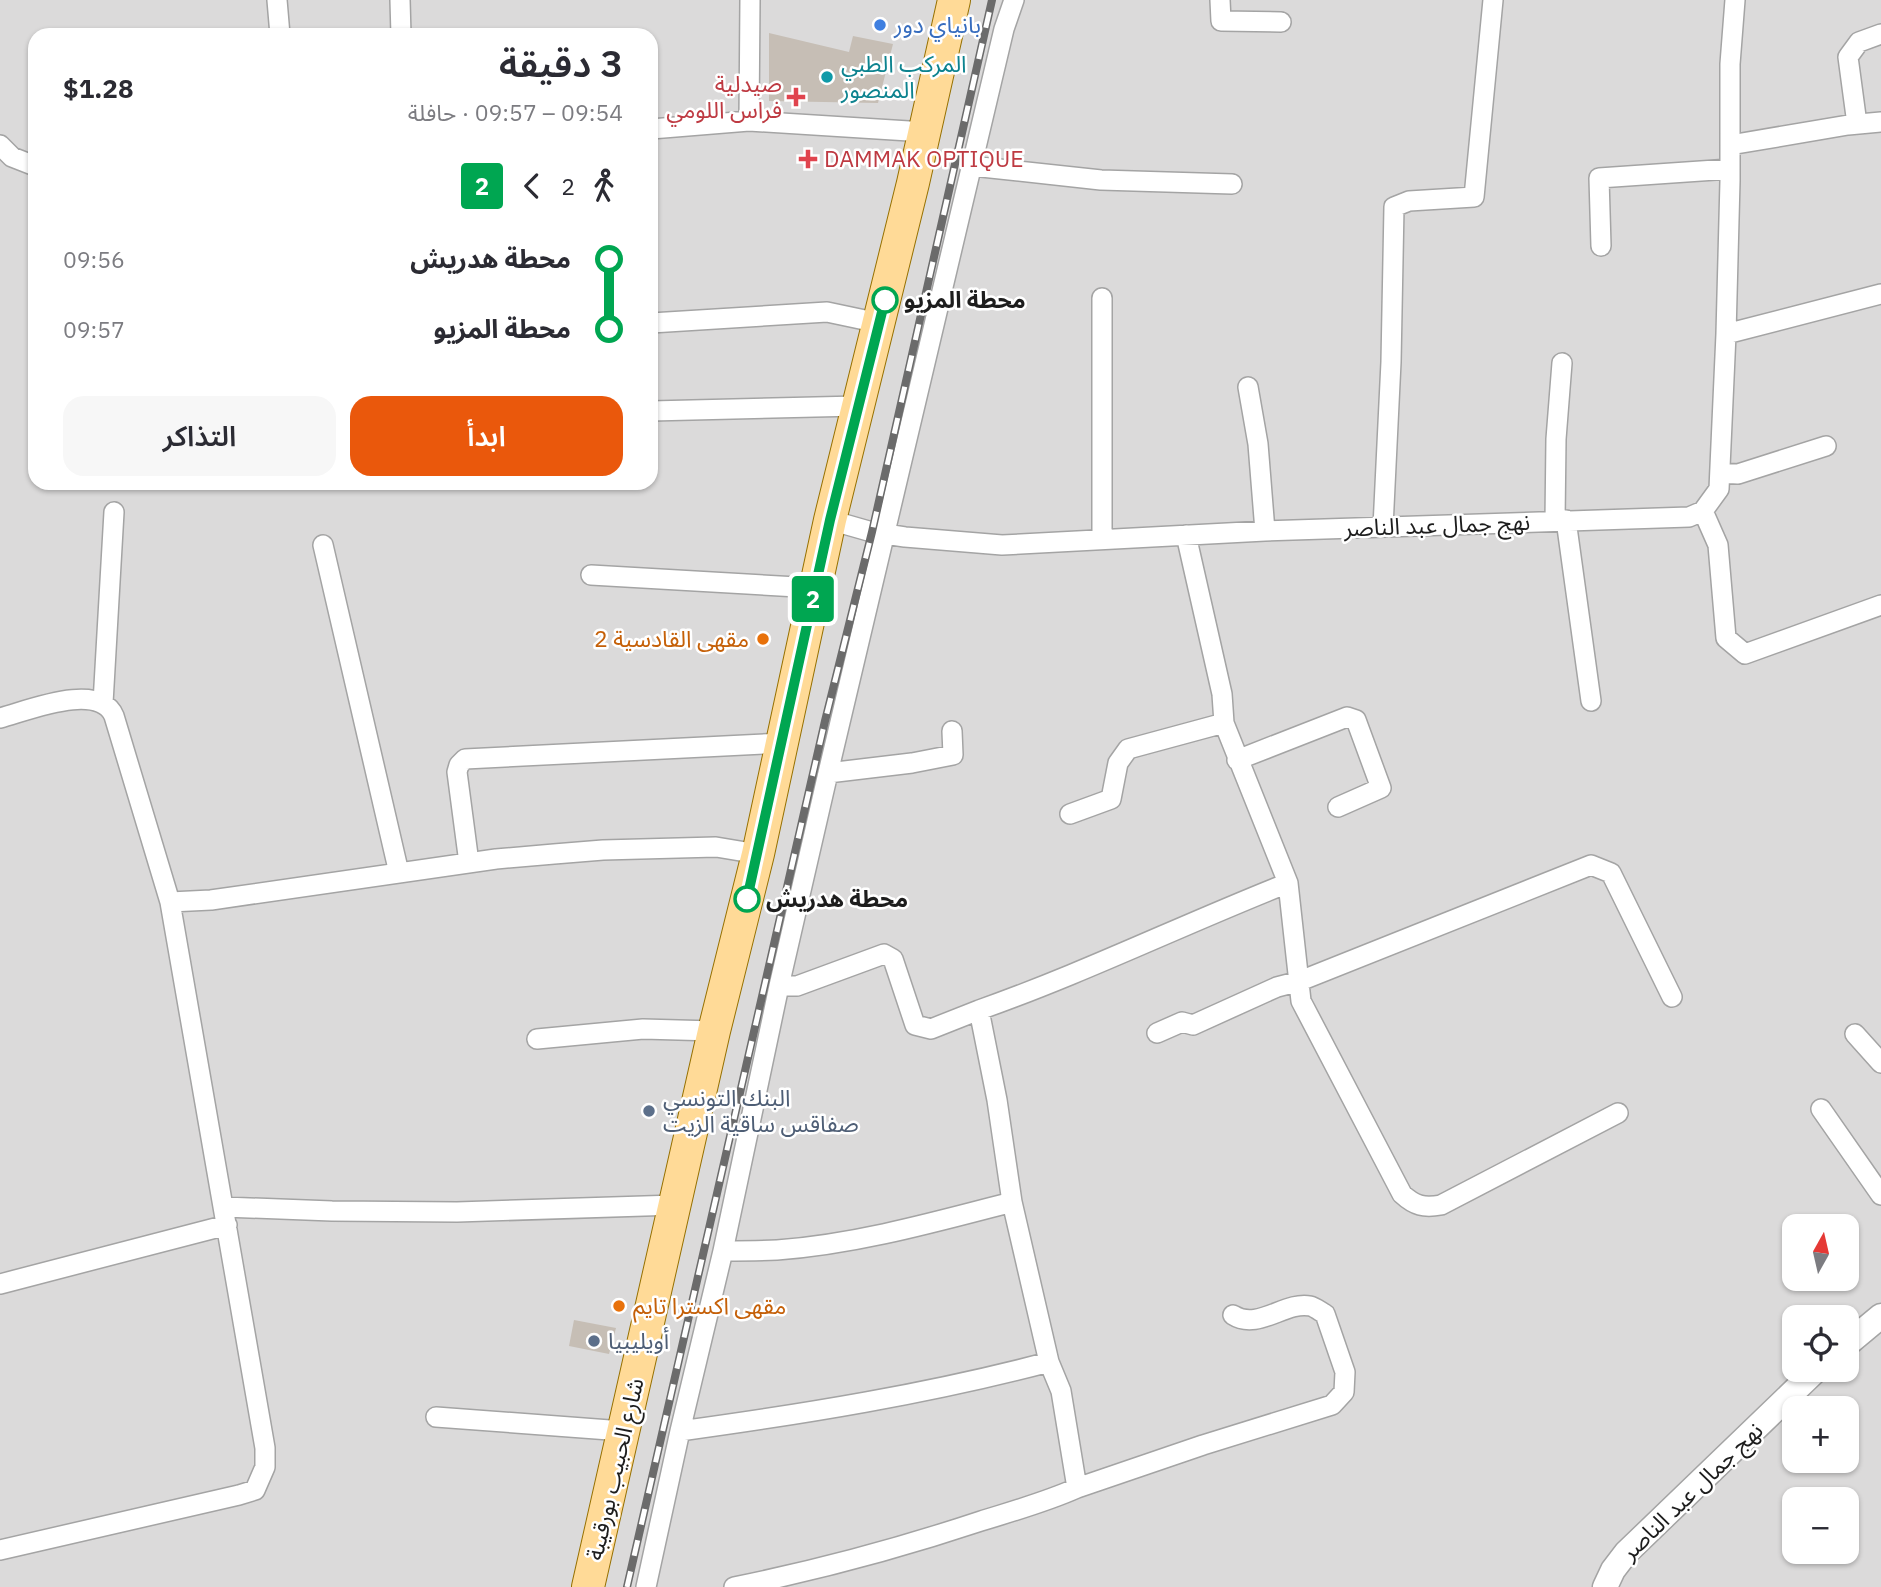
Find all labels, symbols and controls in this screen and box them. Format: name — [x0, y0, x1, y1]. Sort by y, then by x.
place label: بانياي دور — [893, 9, 981, 42]
marker: بانياي دور — [872, 17, 888, 33]
text: 3 دقيقة — [499, 38, 623, 87]
place label: المركب الطبي المنصور — [840, 48, 967, 104]
place label: صيدلية فراس اللومي — [666, 68, 782, 127]
marker: المركب الطبي المنصور — [819, 69, 835, 85]
text: $1.28 — [63, 71, 134, 105]
marker: صيدلية فراس اللومي — [788, 89, 804, 105]
text: 09:54 – 09:57 · حافلة — [408, 97, 623, 127]
place label: DAMMAK OPTIQUE — [824, 143, 1024, 173]
marker: DAMMAK OPTIQUE — [798, 149, 818, 169]
icon: back — [513, 167, 551, 205]
icon: walk — [585, 167, 623, 205]
text: 2 — [475, 170, 489, 202]
text: 2 — [561, 171, 575, 201]
text: محطة هدريش — [410, 241, 571, 275]
text: 09:56 — [63, 244, 125, 274]
place label: محطة المزيو — [904, 284, 1026, 314]
marker: محطة المزيو — [872, 287, 898, 313]
text: محطة المزيو — [434, 311, 571, 345]
text: 09:57 — [63, 314, 125, 344]
button: التذاكر — [63, 396, 336, 476]
button: ابدأ — [350, 396, 623, 476]
street label: نهج جمال عبد الناصر — [1342, 506, 1531, 545]
line badge: 2 — [790, 576, 836, 622]
text: 2 — [806, 583, 820, 615]
place label: مقهى القادسية 2 — [594, 623, 749, 653]
marker: مقهى القادسية 2 — [755, 631, 771, 647]
place label: محطة هدريش — [766, 883, 908, 913]
marker: محطة هدريش — [734, 886, 760, 912]
place label: البنك التونسي صفاقس ساقية الزيت — [663, 1082, 859, 1138]
marker: البنك التونسي صفاقس ساقية الزيت — [641, 1103, 657, 1119]
north arrow — [1782, 1214, 1858, 1292]
map controls — [1782, 1214, 1859, 1564]
place label: مقهى اكسترا تايم — [633, 1290, 786, 1323]
marker: مقهى اكسترا تايم — [611, 1298, 627, 1314]
button: locate — [1782, 1305, 1859, 1382]
place label: أويليبيا — [608, 1325, 669, 1355]
marker: أويليبيا — [586, 1333, 602, 1349]
street label: شارع الحبيب بورقيبة — [578, 1375, 652, 1564]
button: + — [1782, 1396, 1859, 1473]
street label: نهج جمال عبد الناصر — [1613, 1415, 1771, 1569]
button: − — [1782, 1487, 1859, 1564]

